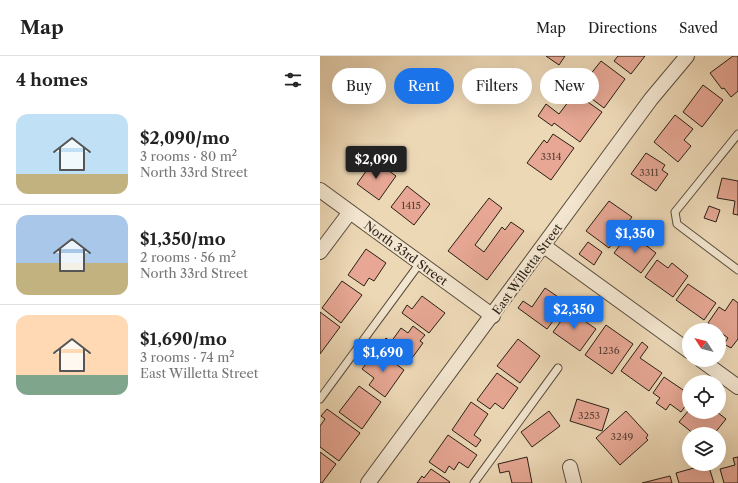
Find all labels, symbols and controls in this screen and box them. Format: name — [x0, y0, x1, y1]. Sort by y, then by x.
text: Map — [20, 16, 64, 39]
text: Map — [536, 19, 566, 37]
text: Directions — [588, 19, 657, 37]
text: Saved — [679, 19, 718, 37]
chip: Buy — [332, 68, 386, 104]
chip: Rent — [394, 68, 454, 104]
chip: Filters — [462, 68, 532, 104]
chip: New — [540, 68, 599, 104]
icon: filters — [282, 69, 304, 91]
text: 4 homes — [16, 70, 88, 90]
text: $2,090/mo — [140, 128, 230, 148]
icon: home — [48, 130, 96, 178]
pin: $2,090 — [343, 146, 409, 180]
text: 3 rooms · 80 m² — [140, 148, 237, 164]
house number: 3314 — [541, 150, 562, 163]
text: $2,090 — [355, 151, 397, 167]
text: North 33rd Street — [140, 164, 248, 180]
house number: 3311 — [639, 166, 660, 179]
house number: 1415 — [401, 199, 421, 212]
street label: North 33rd Street — [361, 218, 451, 289]
street label: East Willetta Street — [489, 220, 566, 318]
pin: $1,350 — [602, 220, 668, 254]
text: $1,350 — [615, 225, 655, 241]
text: $1,350/mo — [140, 229, 225, 249]
icon: home — [48, 231, 96, 279]
text: 2 rooms · 56 m² — [140, 249, 236, 265]
text: North 33rd Street — [140, 265, 248, 281]
pin: $2,350 — [541, 296, 607, 330]
text: $2,350 — [553, 301, 595, 317]
north arrow — [682, 323, 726, 367]
map controls — [682, 323, 726, 471]
text: $1,690/mo — [140, 329, 227, 349]
icon: home — [48, 331, 96, 379]
pin: $1,690 — [350, 339, 416, 373]
text: $1,690 — [363, 344, 403, 360]
house number: 1236 — [598, 344, 620, 357]
text: 3 rooms · 74 m² — [140, 349, 235, 365]
text: East Willetta Street — [140, 365, 258, 381]
button: locate — [682, 375, 726, 419]
house number: 3253 — [578, 409, 600, 422]
button: layers — [682, 427, 726, 471]
house number: 3249 — [611, 430, 634, 443]

